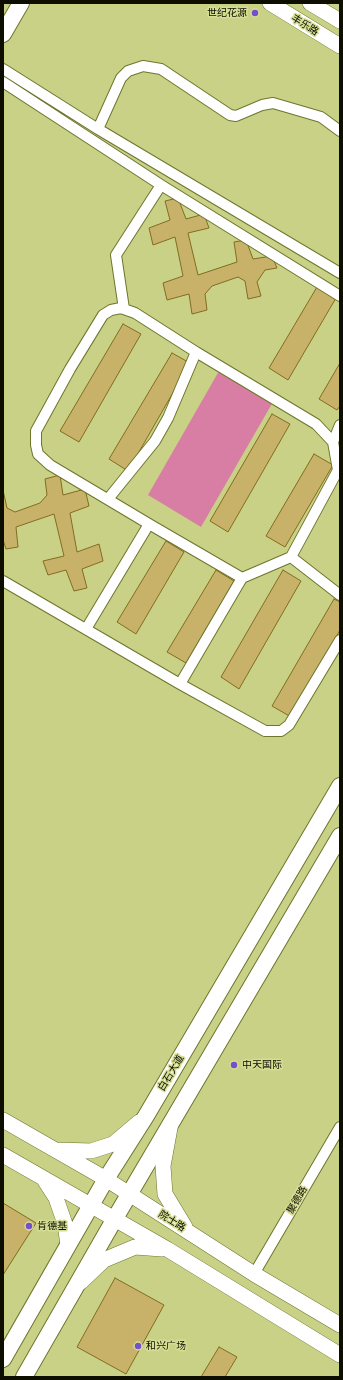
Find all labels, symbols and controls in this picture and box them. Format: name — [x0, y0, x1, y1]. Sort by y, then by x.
place label: 世纪花源 — [207, 7, 247, 19]
marker: 世纪花源 — [250, 8, 260, 18]
street label: 丰乐路 — [289, 12, 321, 38]
street label: 白石大道 — [156, 1053, 186, 1093]
place label: 中天国际 — [242, 1059, 282, 1071]
marker: 中天国际 — [229, 1060, 239, 1070]
street label: 聚德路 — [284, 1184, 310, 1216]
street label: 院士路 — [156, 1208, 188, 1234]
place label: 肯德基 — [37, 1220, 67, 1232]
marker: 肯德基 — [24, 1221, 34, 1231]
place label: 和兴广场 — [146, 1340, 186, 1352]
marker: 和兴广场 — [133, 1341, 143, 1351]

